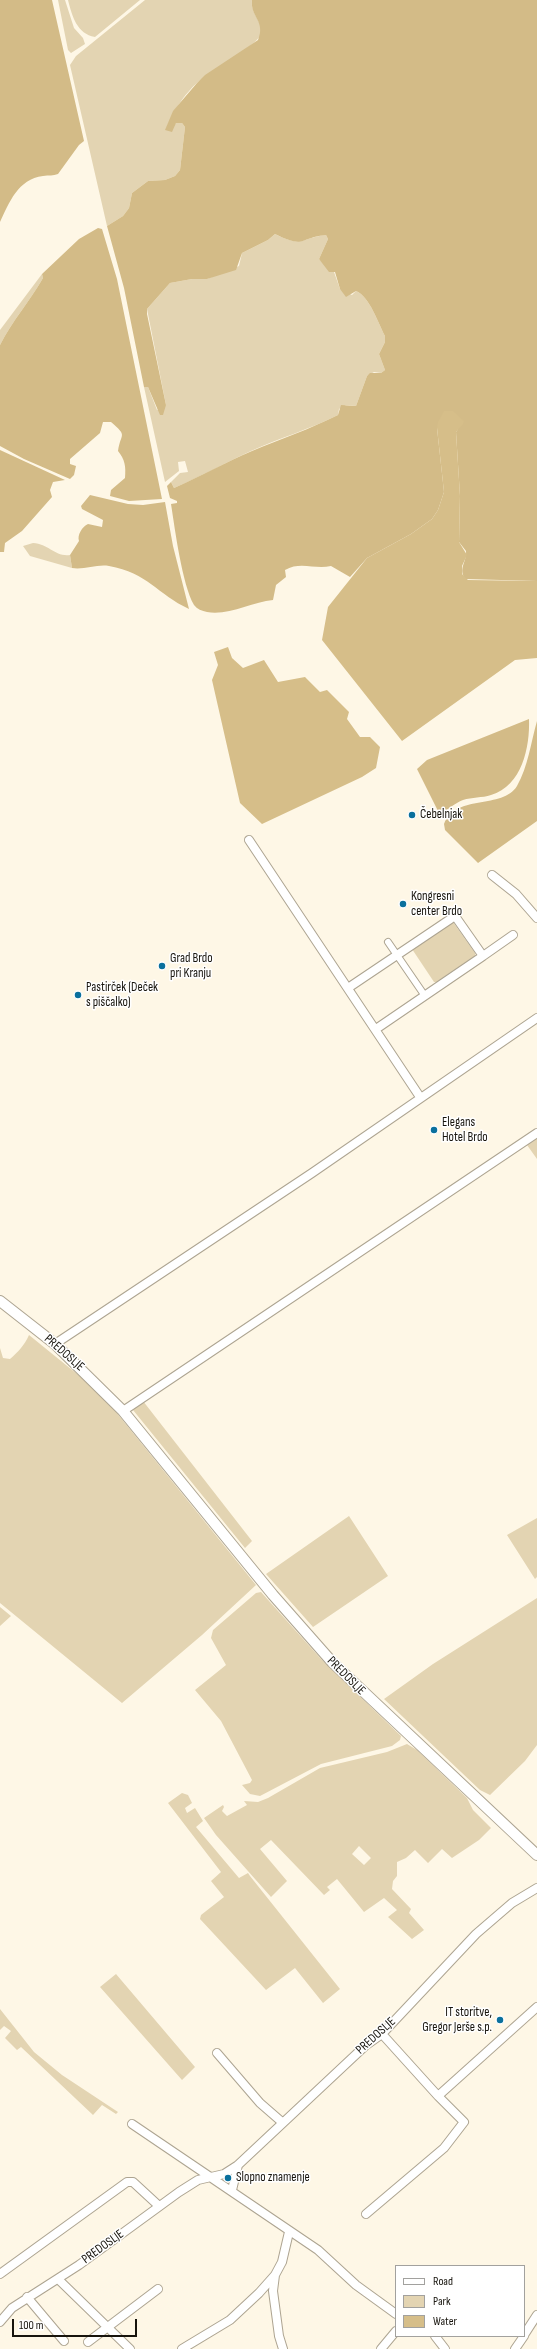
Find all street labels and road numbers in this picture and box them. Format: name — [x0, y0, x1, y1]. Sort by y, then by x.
street label: PREDOSLJE — [41, 1331, 87, 1375]
street label: PREDOSLJE — [323, 1653, 369, 1699]
street label: PREDOSLJE — [353, 2014, 399, 2058]
street label: PREDOSLJE — [79, 2227, 127, 2267]

